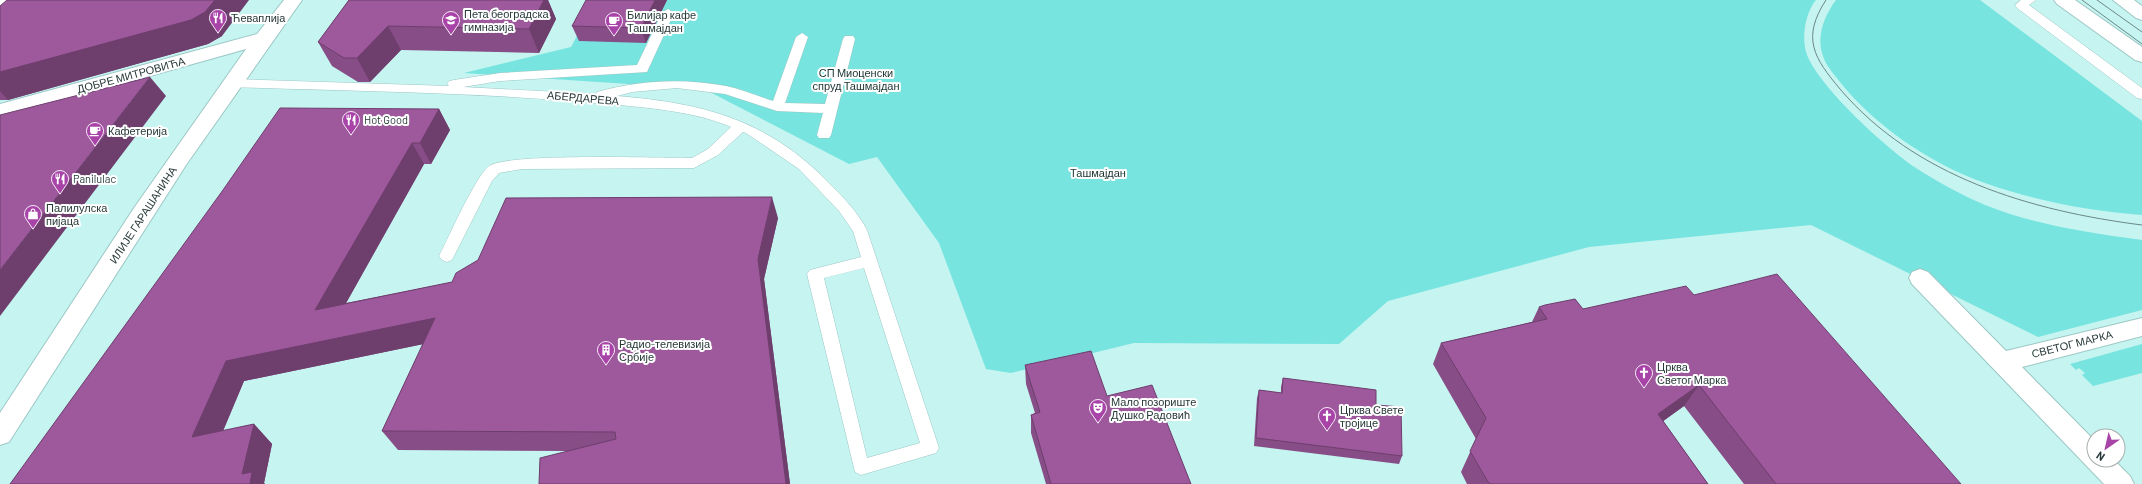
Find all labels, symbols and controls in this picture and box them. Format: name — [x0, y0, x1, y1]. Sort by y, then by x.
place label: Пета београдска гимназија — [464, 7, 550, 33]
restaurant icon: Ћеваплија — [208, 8, 228, 33]
place label: Билијар кафе Ташмајдан — [627, 8, 696, 34]
school or university icon: Пета београдска гимназија — [441, 10, 461, 35]
place label: Ћеваплија — [231, 11, 286, 24]
cafe icon: Билијар кафе Ташмајдан — [604, 11, 624, 36]
street label: ДОБРЕ МИТРОВИЋА — [75, 54, 187, 95]
park label: СП Миоценски спруд Ташмајдан — [812, 66, 900, 92]
street label: АБЕРДАРЕВА — [546, 88, 620, 107]
restaurant icon: Hot Good — [341, 110, 361, 135]
place label: Hot Good — [364, 113, 408, 126]
cafe icon: Кафетерија — [85, 121, 105, 146]
place label: Кафетерија — [108, 124, 168, 137]
street label: ИЛИЈЕ ГАРАШАНИНА — [106, 163, 179, 266]
park label: Ташмајдан — [1070, 166, 1126, 179]
restaurant icon: Panilulac — [50, 169, 70, 194]
place label: Panilulac — [73, 172, 116, 185]
place label: Палилулска пијаца — [46, 201, 108, 227]
shop icon: Палилулска пијаца — [23, 204, 43, 229]
street label: СВЕТОГ МАРКА — [2030, 327, 2114, 360]
place label: Радио-телевизија Србије — [619, 337, 711, 363]
building icon: Радио-телевизија Србије — [596, 340, 616, 365]
place label: Црква Светог Марка — [1657, 360, 1727, 386]
church icon: Црква Светог Марка — [1634, 363, 1654, 388]
place label: Мало позориште Душко Радовић — [1111, 395, 1196, 421]
theatre icon: Мало позориште Душко Радовић — [1088, 398, 1108, 423]
place label: Црква Свете тројице — [1340, 403, 1404, 429]
church icon: Црква Свете тројице — [1317, 406, 1337, 431]
north arrow — [2086, 428, 2126, 468]
text: N — [2093, 449, 2107, 464]

